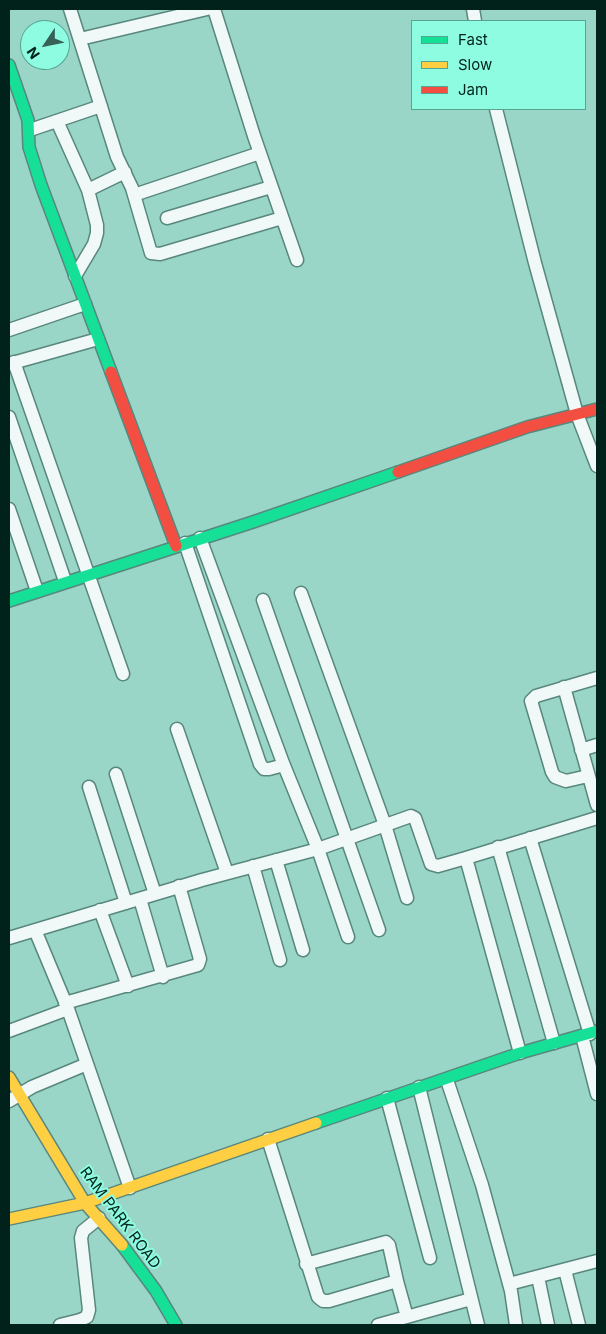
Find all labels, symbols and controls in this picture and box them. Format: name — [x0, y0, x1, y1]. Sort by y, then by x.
north arrow — [20, 20, 70, 70]
legend — [411, 20, 586, 110]
text: Fast — [458, 30, 488, 49]
text: N — [23, 44, 43, 62]
text: Slow — [458, 55, 492, 74]
text: Jam — [458, 80, 488, 99]
street label: RAM PARK ROAD — [76, 1164, 164, 1272]

